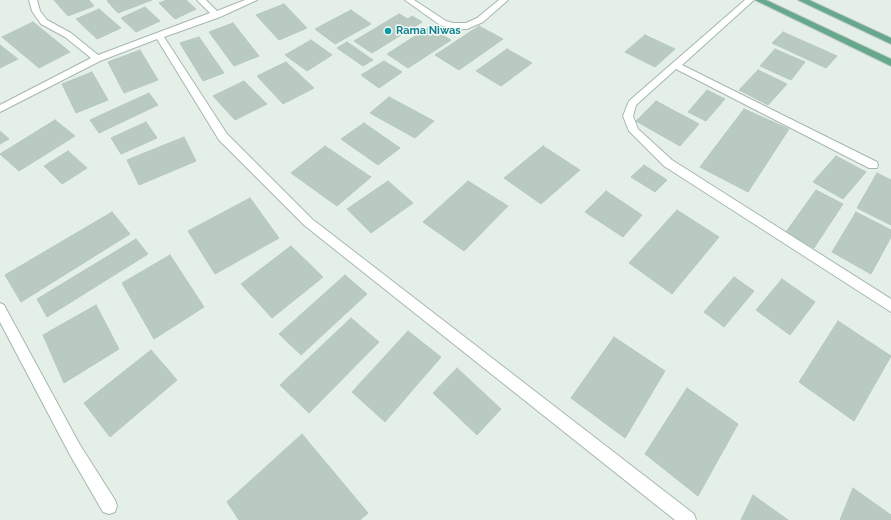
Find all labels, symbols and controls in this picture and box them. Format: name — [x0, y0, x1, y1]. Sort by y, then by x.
place label: Rama Niwas — [396, 24, 461, 38]
marker: Rama Niwas — [383, 26, 393, 36]

